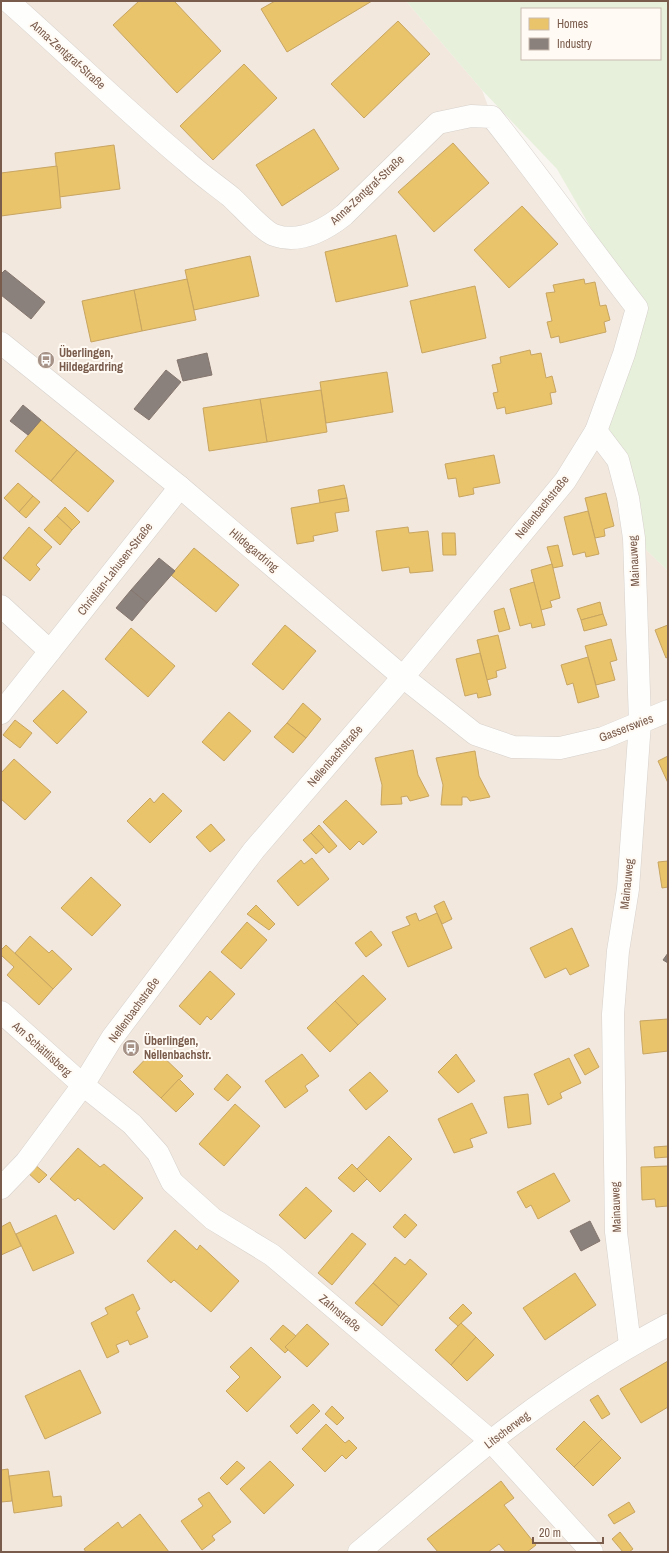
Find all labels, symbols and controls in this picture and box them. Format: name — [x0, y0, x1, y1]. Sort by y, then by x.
legend — [521, 8, 661, 60]
street label: Anna-Zentgraf-Straße — [26, 16, 109, 93]
text: Homes — [557, 16, 588, 32]
text: Industry — [557, 36, 592, 52]
street label: Anna-Zentgraf-Straße — [326, 152, 407, 229]
place label: Überlingen, Hildegardring — [59, 344, 123, 375]
bus stop icon: Überlingen, Hildegardring — [36, 350, 56, 370]
street label: Nellenbachstraße — [512, 472, 572, 542]
street label: Christian-Lahusen-Straße — [74, 519, 156, 619]
street label: Hildegardring — [226, 525, 282, 576]
street label: Mainauweg — [625, 535, 643, 587]
street label: Gasserswies — [597, 710, 655, 746]
street label: Nellenbachstraße — [304, 722, 366, 790]
street label: Mainauweg — [616, 857, 638, 910]
street label: Nellenbachstraße — [105, 974, 163, 1046]
street label: Am Schättlisberg — [8, 1017, 76, 1080]
place label: Überlingen, Nellenbachstr. — [144, 1032, 212, 1063]
bus stop icon: Überlingen, Nellenbachstr. — [121, 1038, 141, 1058]
street label: Mainauweg — [607, 1181, 625, 1233]
street label: Zahnstraße — [316, 1291, 364, 1335]
street label: Litscherweg — [481, 1407, 533, 1452]
scale bar — [533, 1519, 603, 1545]
text: 20 m — [539, 1525, 561, 1541]

